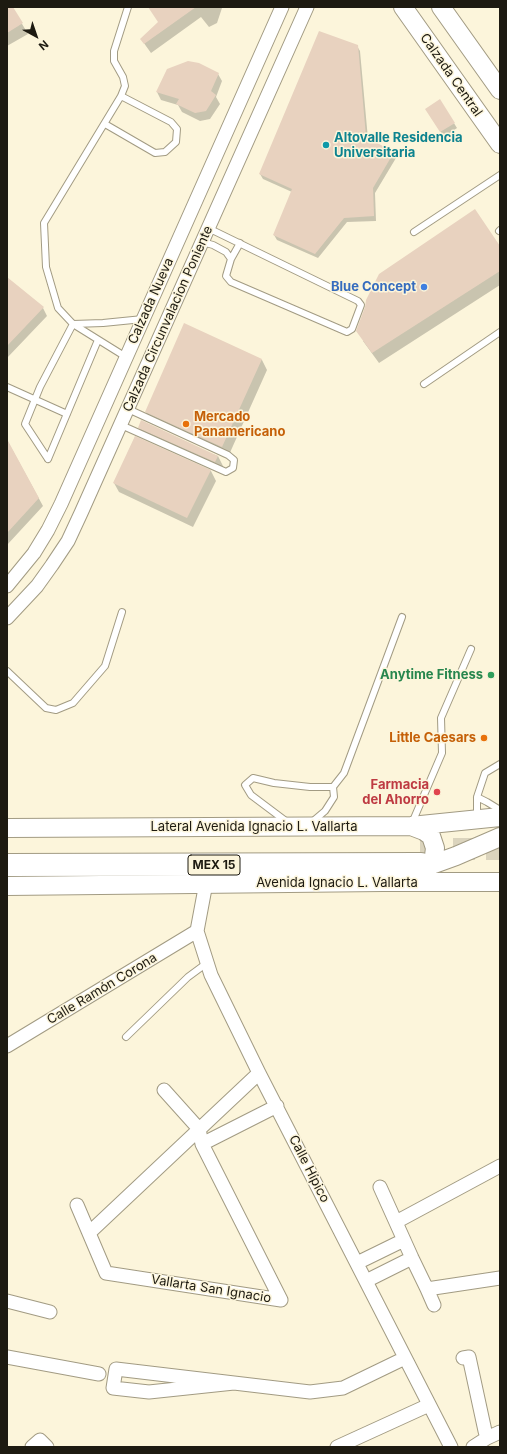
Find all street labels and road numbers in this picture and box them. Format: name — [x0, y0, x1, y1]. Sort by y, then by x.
street label: Calzada Central — [417, 31, 485, 119]
street label: Calzada Circunvalacion Poniente — [120, 224, 216, 414]
street label: Calzada Nueva — [125, 255, 177, 347]
street label: Lateral Avenida Ignacio L. Vallarta — [151, 819, 357, 835]
road number: MEX 15 — [188, 855, 240, 875]
street label: Avenida Ignacio L. Vallarta — [256, 875, 418, 891]
street label: Calle Ramón Corona — [44, 950, 160, 1028]
street label: Calle Hípico — [285, 1133, 333, 1205]
street label: Vallarta San Ignacio — [150, 1272, 272, 1306]

